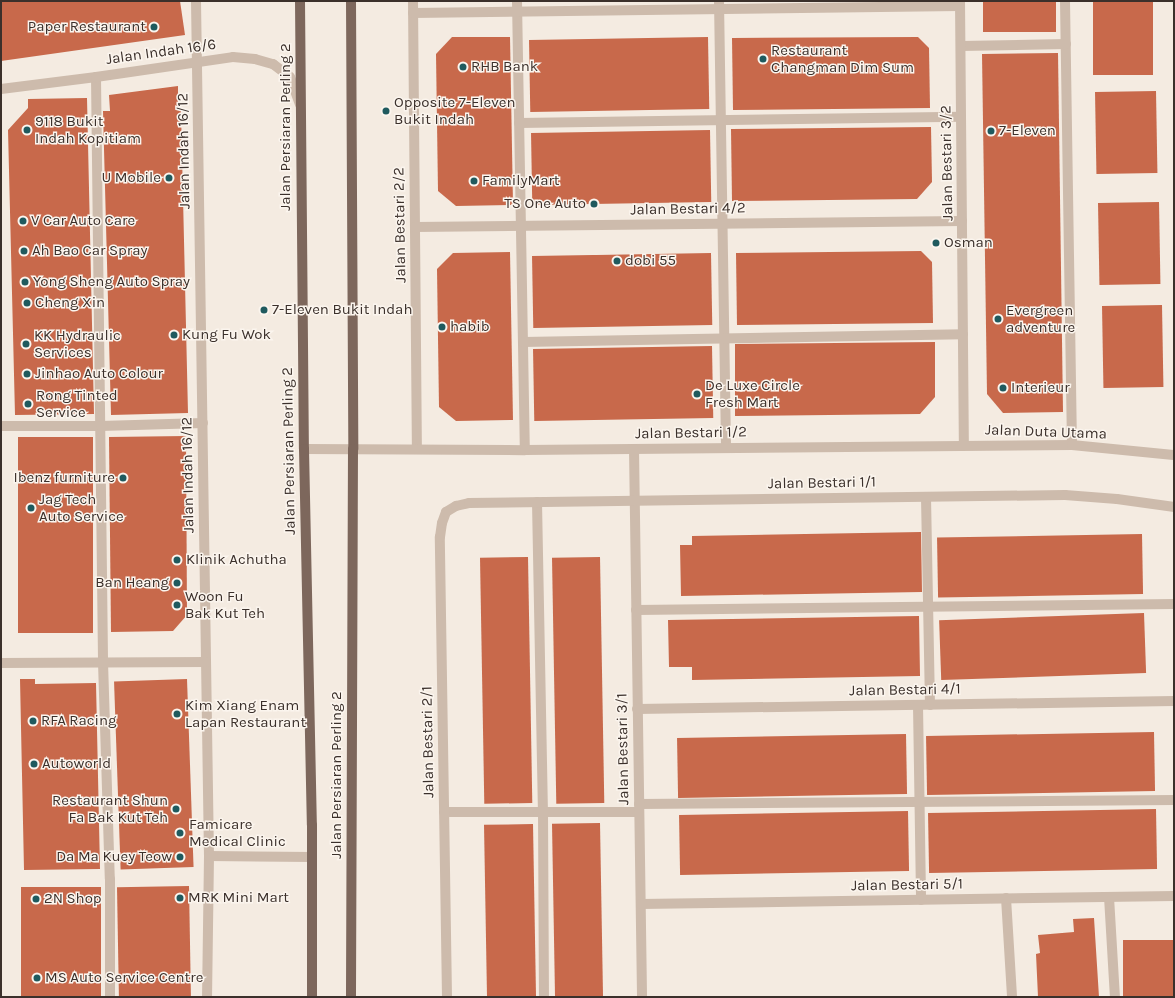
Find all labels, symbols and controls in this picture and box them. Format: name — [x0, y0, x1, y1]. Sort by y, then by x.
place label: Paper Restaurant — [28, 18, 146, 36]
marker: Paper Restaurant — [149, 22, 159, 32]
street label: Jalan Indah 16/6 — [105, 35, 217, 69]
place label: Restaurant Changman Dim Sum — [771, 41, 914, 76]
street label: Jalan Persiaran Perling 2 — [277, 43, 295, 211]
marker: Restaurant Changman Dim Sum — [758, 54, 768, 64]
place label: RHB Bank — [471, 58, 538, 76]
marker: RHB Bank — [458, 62, 468, 72]
street label: Jalan Indah 16/12 — [174, 93, 194, 209]
place label: Opposite 7-Eleven Bukit Indah — [394, 93, 516, 128]
street label: Jalan Bestari 3/2 — [937, 105, 957, 221]
marker: Opposite 7-Eleven Bukit Indah — [381, 106, 391, 116]
place label: 9118 Bukit Indah Kopitiam — [35, 112, 141, 147]
place label: 7-Eleven — [999, 122, 1056, 140]
marker: 9118 Bukit Indah Kopitiam — [22, 125, 32, 135]
marker: 7-Eleven — [986, 126, 996, 136]
street label: Jalan Bestari 2/2 — [390, 167, 410, 283]
place label: U Mobile — [101, 169, 161, 187]
place label: FamilyMart — [482, 172, 559, 190]
marker: U Mobile — [164, 173, 174, 183]
marker: FamilyMart — [469, 176, 479, 186]
place label: TS One Auto — [504, 195, 586, 213]
marker: TS One Auto — [589, 199, 599, 209]
street label: Jalan Bestari 4/2 — [630, 199, 746, 219]
place label: V Car Auto Care — [31, 212, 135, 230]
marker: V Car Auto Care — [18, 216, 28, 226]
place label: Osman — [944, 234, 993, 252]
marker: Osman — [931, 238, 941, 248]
place label: Ah Bao Car Spray — [32, 242, 148, 260]
marker: Ah Bao Car Spray — [19, 246, 29, 256]
place label: dobi 55 — [625, 252, 676, 270]
marker: dobi 55 — [612, 256, 622, 266]
place label: Yong Sheng Auto Spray — [33, 273, 190, 291]
marker: Yong Sheng Auto Spray — [20, 277, 30, 287]
place label: Cheng Xin — [35, 294, 105, 312]
marker: Cheng Xin — [22, 298, 32, 308]
place label: 7-Eleven Bukit Indah — [272, 301, 412, 319]
place label: Evergreen adventure — [1006, 301, 1075, 336]
marker: 7-Eleven Bukit Indah — [259, 305, 269, 315]
marker: Evergreen adventure — [993, 314, 1003, 324]
place label: habib — [450, 318, 490, 336]
marker: habib — [437, 322, 447, 332]
place label: KK Hydraulic Services — [34, 326, 121, 361]
place label: Kung Fu Wok — [182, 326, 271, 344]
marker: Kung Fu Wok — [169, 330, 179, 340]
marker: KK Hydraulic Services — [21, 339, 31, 349]
place label: Jinhao Auto Colour — [35, 365, 163, 383]
street label: Jalan Persiaran Perling 2 — [279, 367, 299, 535]
marker: Jinhao Auto Colour — [22, 369, 32, 379]
place label: De Luxe Circle Fresh Mart — [705, 376, 800, 411]
place label: Interieur — [1011, 379, 1070, 397]
marker: Interieur — [998, 383, 1008, 393]
place label: Rong Tinted Service — [36, 386, 118, 421]
marker: De Luxe Circle Fresh Mart — [692, 389, 702, 399]
marker: Rong Tinted Service — [23, 399, 33, 409]
street label: Jalan Indah 16/12 — [178, 417, 198, 533]
street label: Jalan Duta Utama — [985, 421, 1107, 443]
street label: Jalan Bestari 1/2 — [635, 423, 747, 443]
place label: Ibenz furniture — [13, 469, 115, 487]
marker: Ibenz furniture — [118, 473, 128, 483]
street label: Jalan Bestari 1/1 — [768, 473, 876, 493]
place label: Jag Tech Auto Service — [39, 490, 124, 525]
marker: Jag Tech Auto Service — [26, 503, 36, 513]
place label: Klinik Achutha — [186, 551, 287, 569]
marker: Klinik Achutha — [171, 554, 183, 566]
place label: Ban Heang — [95, 574, 169, 592]
marker: Ban Heang — [172, 578, 182, 588]
place label: Woon Fu Bak Kut Teh — [185, 587, 265, 622]
marker: Woon Fu Bak Kut Teh — [172, 600, 182, 610]
street label: Jalan Bestari 4/1 — [849, 680, 961, 700]
street label: Jalan Bestari 2/1 — [418, 686, 438, 798]
street label: Jalan Persiaran Perling 2 — [328, 691, 346, 859]
street label: Jalan Bestari 3/1 — [613, 693, 633, 805]
place label: Kim Xiang Enam Lapan Restaurant — [185, 696, 306, 731]
marker: Kim Xiang Enam Lapan Restaurant — [172, 709, 182, 719]
place label: RFA Racing — [41, 712, 117, 730]
marker: RFA Racing — [28, 716, 38, 726]
place label: Autoworld — [42, 755, 111, 773]
marker: Autoworld — [29, 759, 39, 769]
place label: Restaurant Shun Fa Bak Kut Teh — [52, 791, 168, 826]
marker: Restaurant Shun Fa Bak Kut Teh — [171, 804, 181, 814]
place label: Famicare Medical Clinic — [189, 815, 286, 850]
marker: Famicare Medical Clinic — [174, 827, 186, 839]
place label: Da Ma Kuey Teow — [56, 848, 172, 866]
marker: Da Ma Kuey Teow — [175, 852, 185, 862]
street label: Jalan Bestari 5/1 — [851, 875, 963, 895]
place label: MRK Mini Mart — [188, 889, 289, 907]
place label: 2N Shop — [44, 890, 102, 908]
marker: MRK Mini Mart — [175, 893, 185, 903]
marker: 2N Shop — [31, 894, 41, 904]
place label: MS Auto Service Centre — [45, 969, 203, 987]
marker: MS Auto Service Centre — [32, 973, 42, 983]

